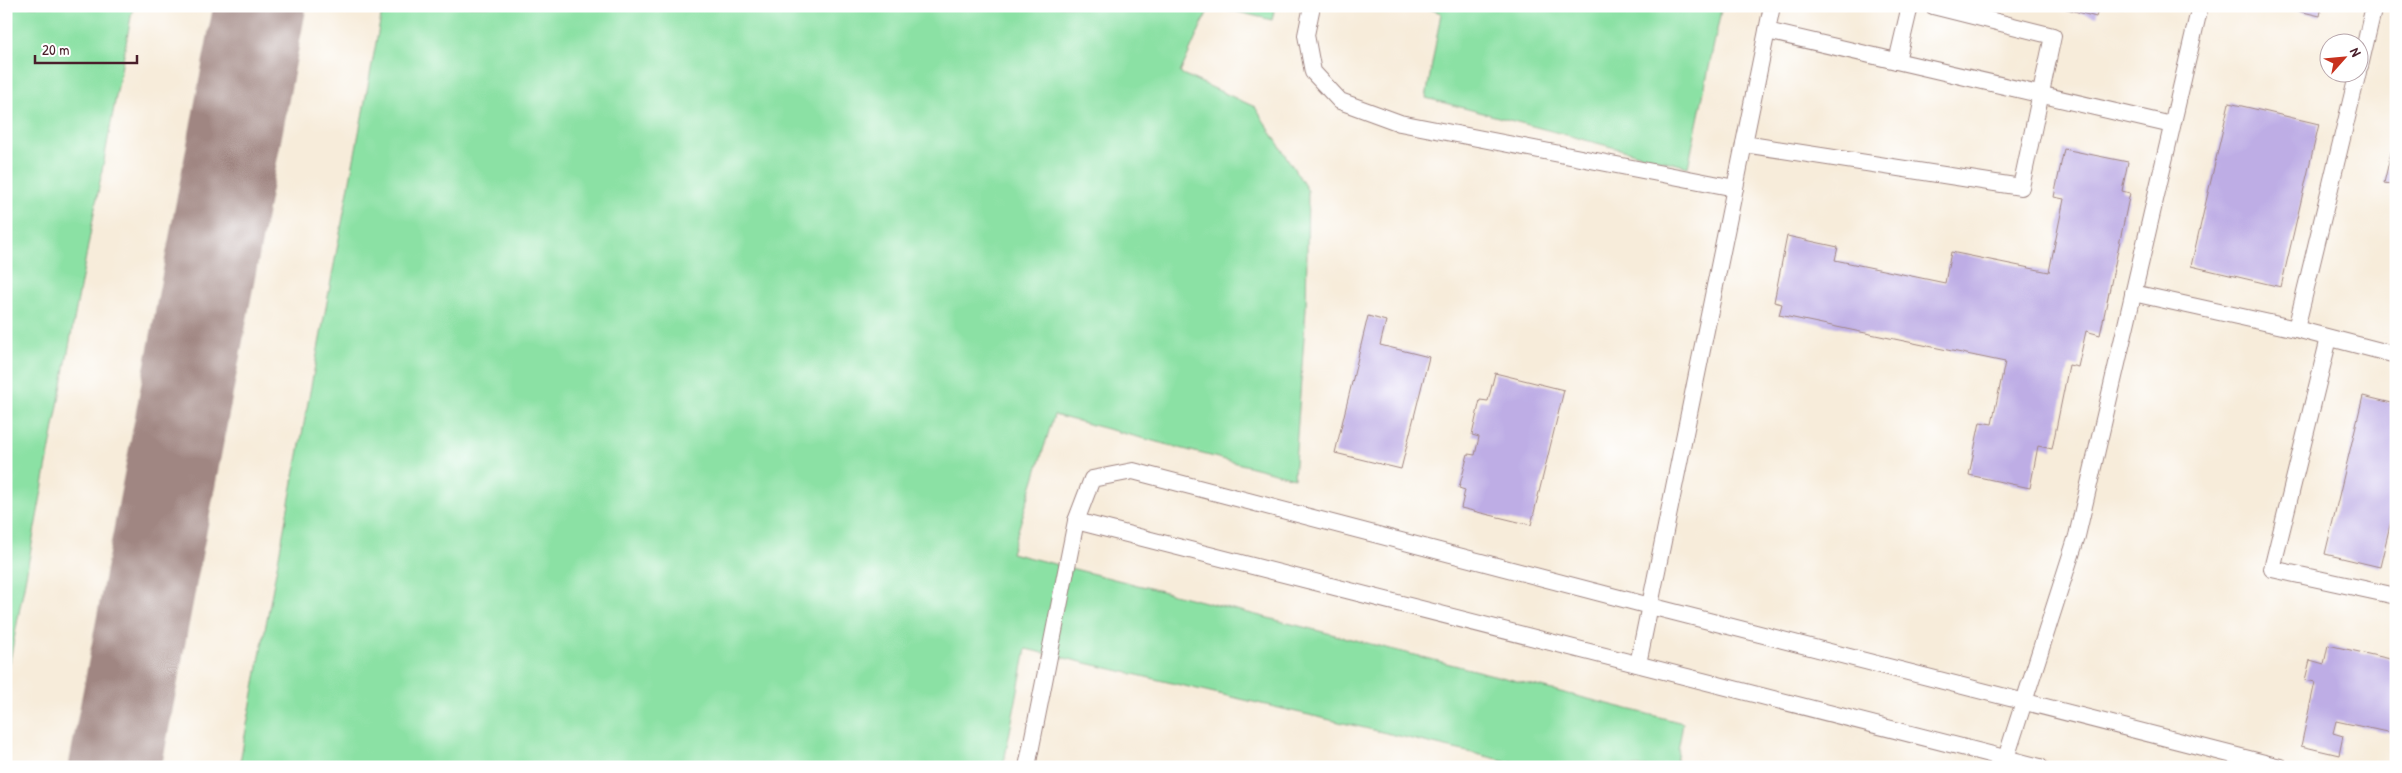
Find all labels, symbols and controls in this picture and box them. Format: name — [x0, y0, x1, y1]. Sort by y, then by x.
scale bar — [35, 32, 138, 64]
north arrow — [2320, 32, 2370, 82]
text: 20 m — [42, 39, 69, 60]
text: N — [2346, 44, 2366, 60]

